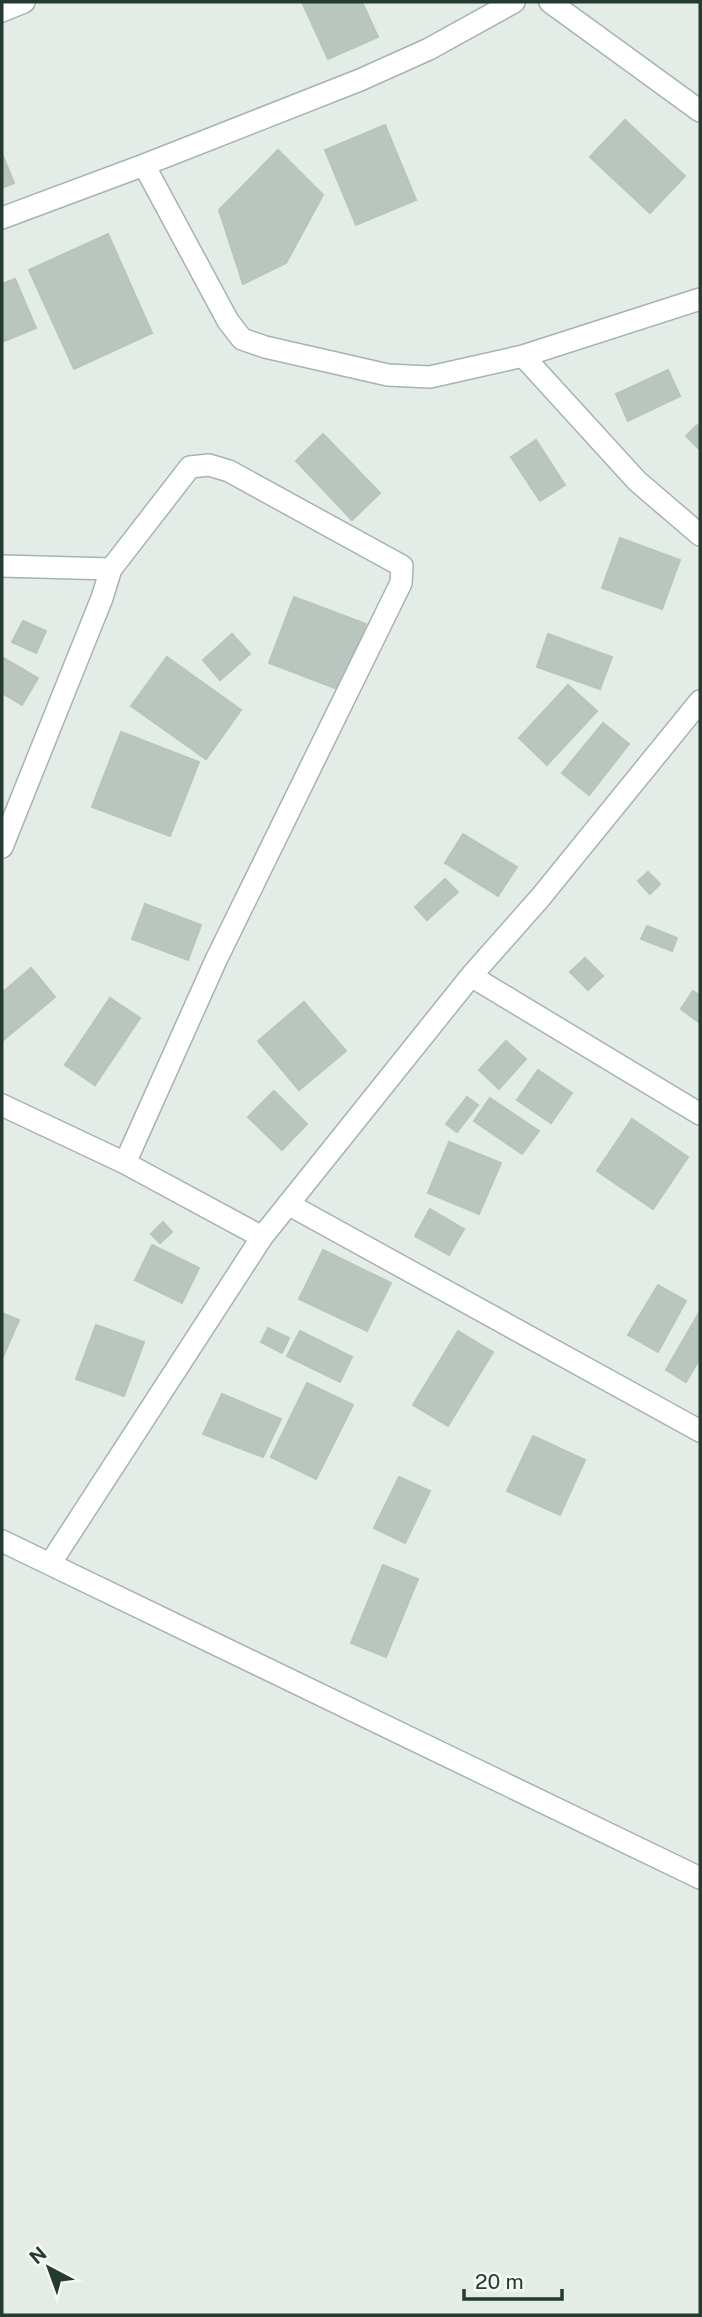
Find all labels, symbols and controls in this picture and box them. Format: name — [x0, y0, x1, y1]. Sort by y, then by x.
north arrow — [14, 2233, 84, 2303]
text: N — [25, 2242, 51, 2268]
scale bar — [464, 2258, 562, 2302]
text: 20 m — [475, 2269, 524, 2294]

